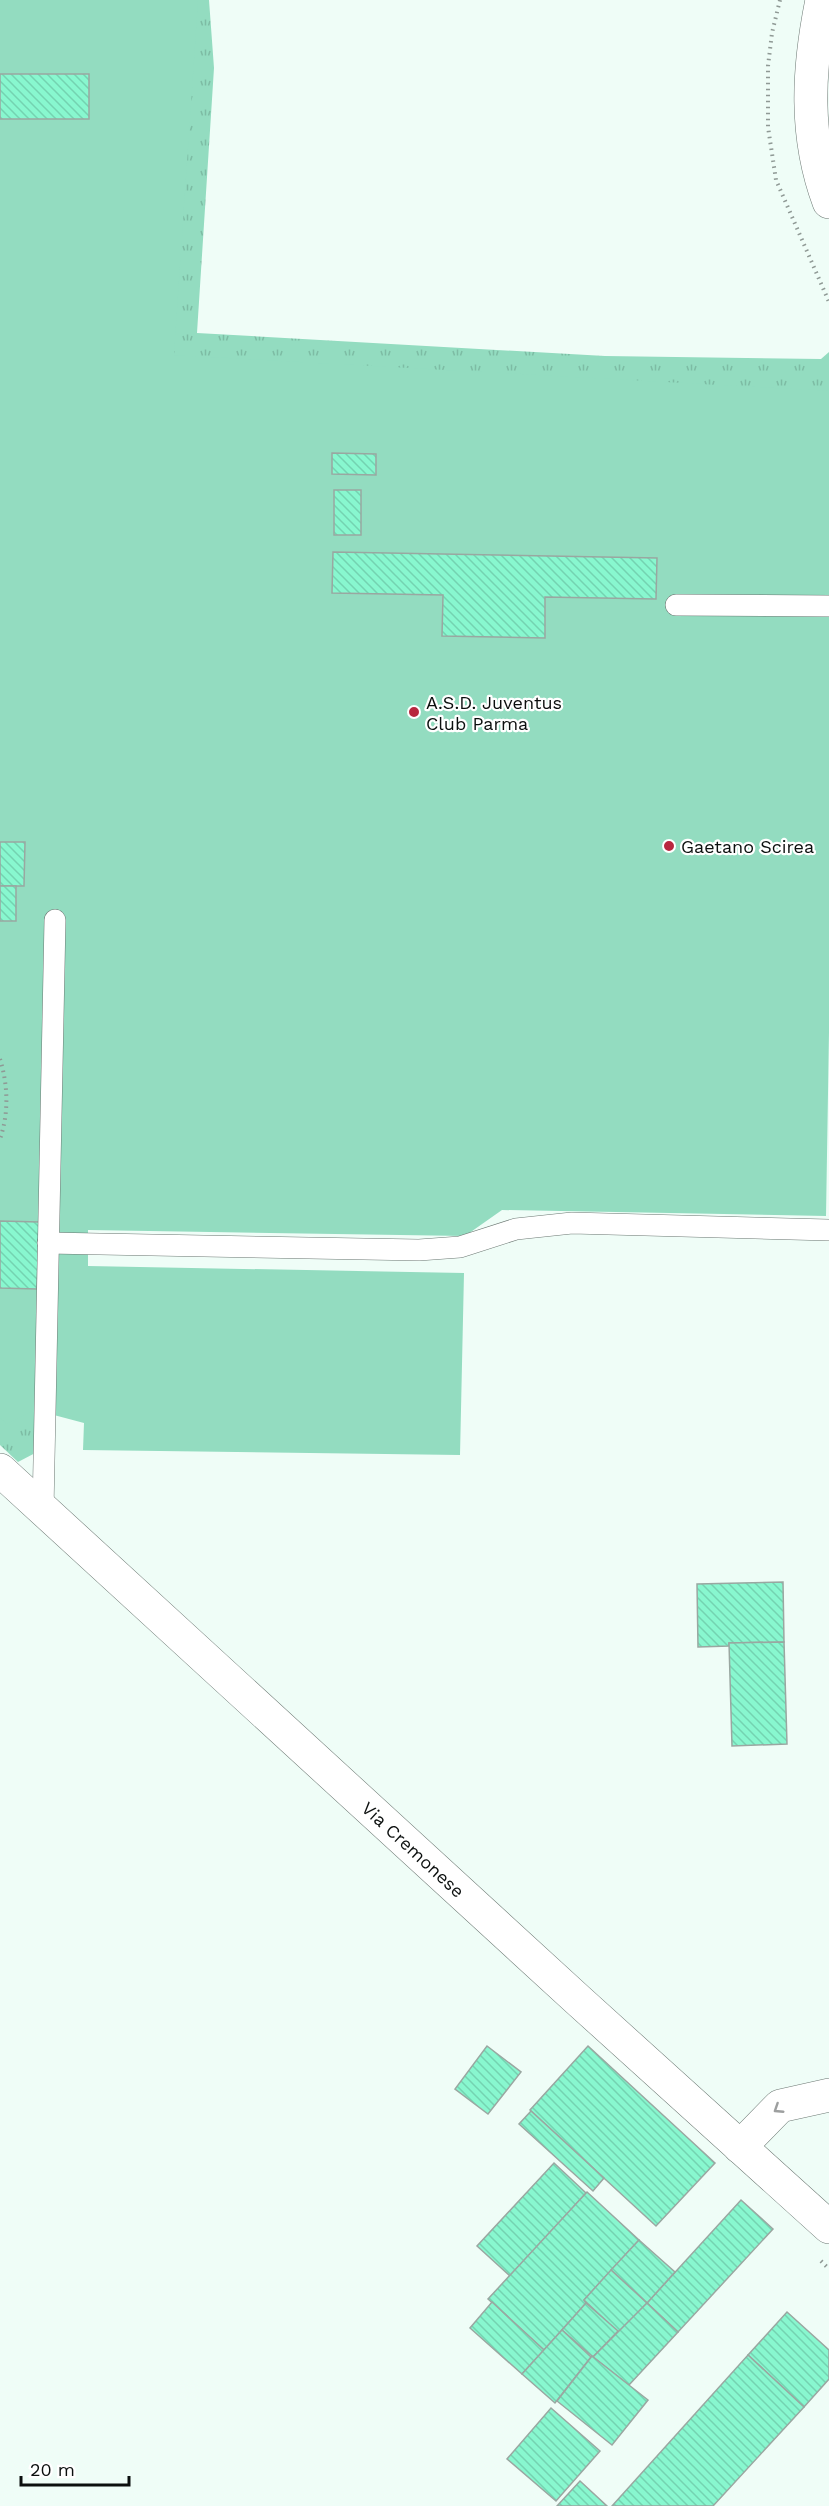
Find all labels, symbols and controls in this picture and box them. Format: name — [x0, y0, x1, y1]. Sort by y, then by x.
place label: A.S.D. Juventus Club Parma — [426, 692, 562, 734]
marker: A.S.D. Juventus Club Parma — [407, 705, 421, 719]
place label: Gaetano Scirea — [681, 836, 814, 857]
marker: Gaetano Scirea — [662, 839, 676, 853]
street label: Via Cremonese — [358, 1797, 469, 1901]
one-way arrow — [774, 2102, 784, 2114]
scale bar — [21, 2449, 129, 2487]
text: 20 m — [30, 2459, 75, 2480]

